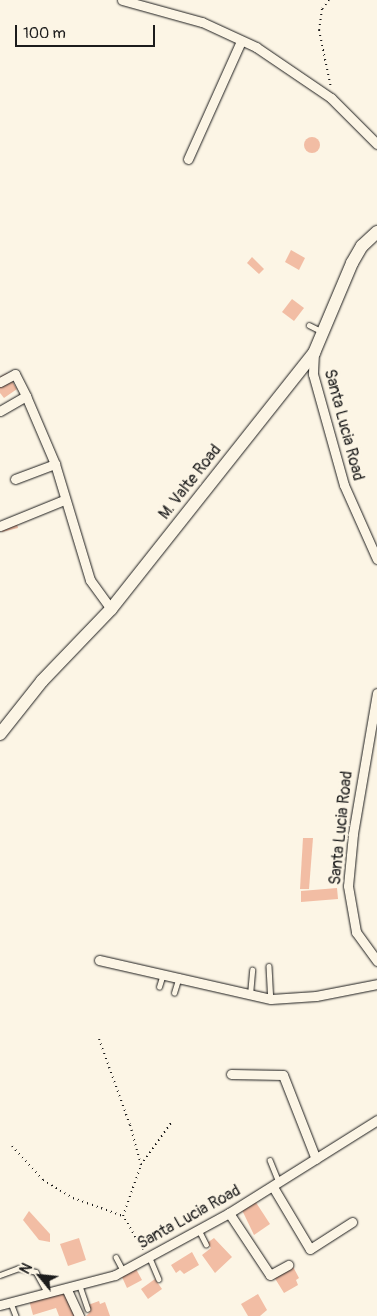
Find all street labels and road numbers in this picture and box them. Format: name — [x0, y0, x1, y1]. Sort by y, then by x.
street label: Santa Lucia Road — [320, 367, 368, 483]
street label: M. Valte Road — [155, 441, 225, 523]
street label: Santa Lucia Road — [325, 770, 357, 886]
street label: Santa Lucia Road — [134, 1181, 244, 1253]

